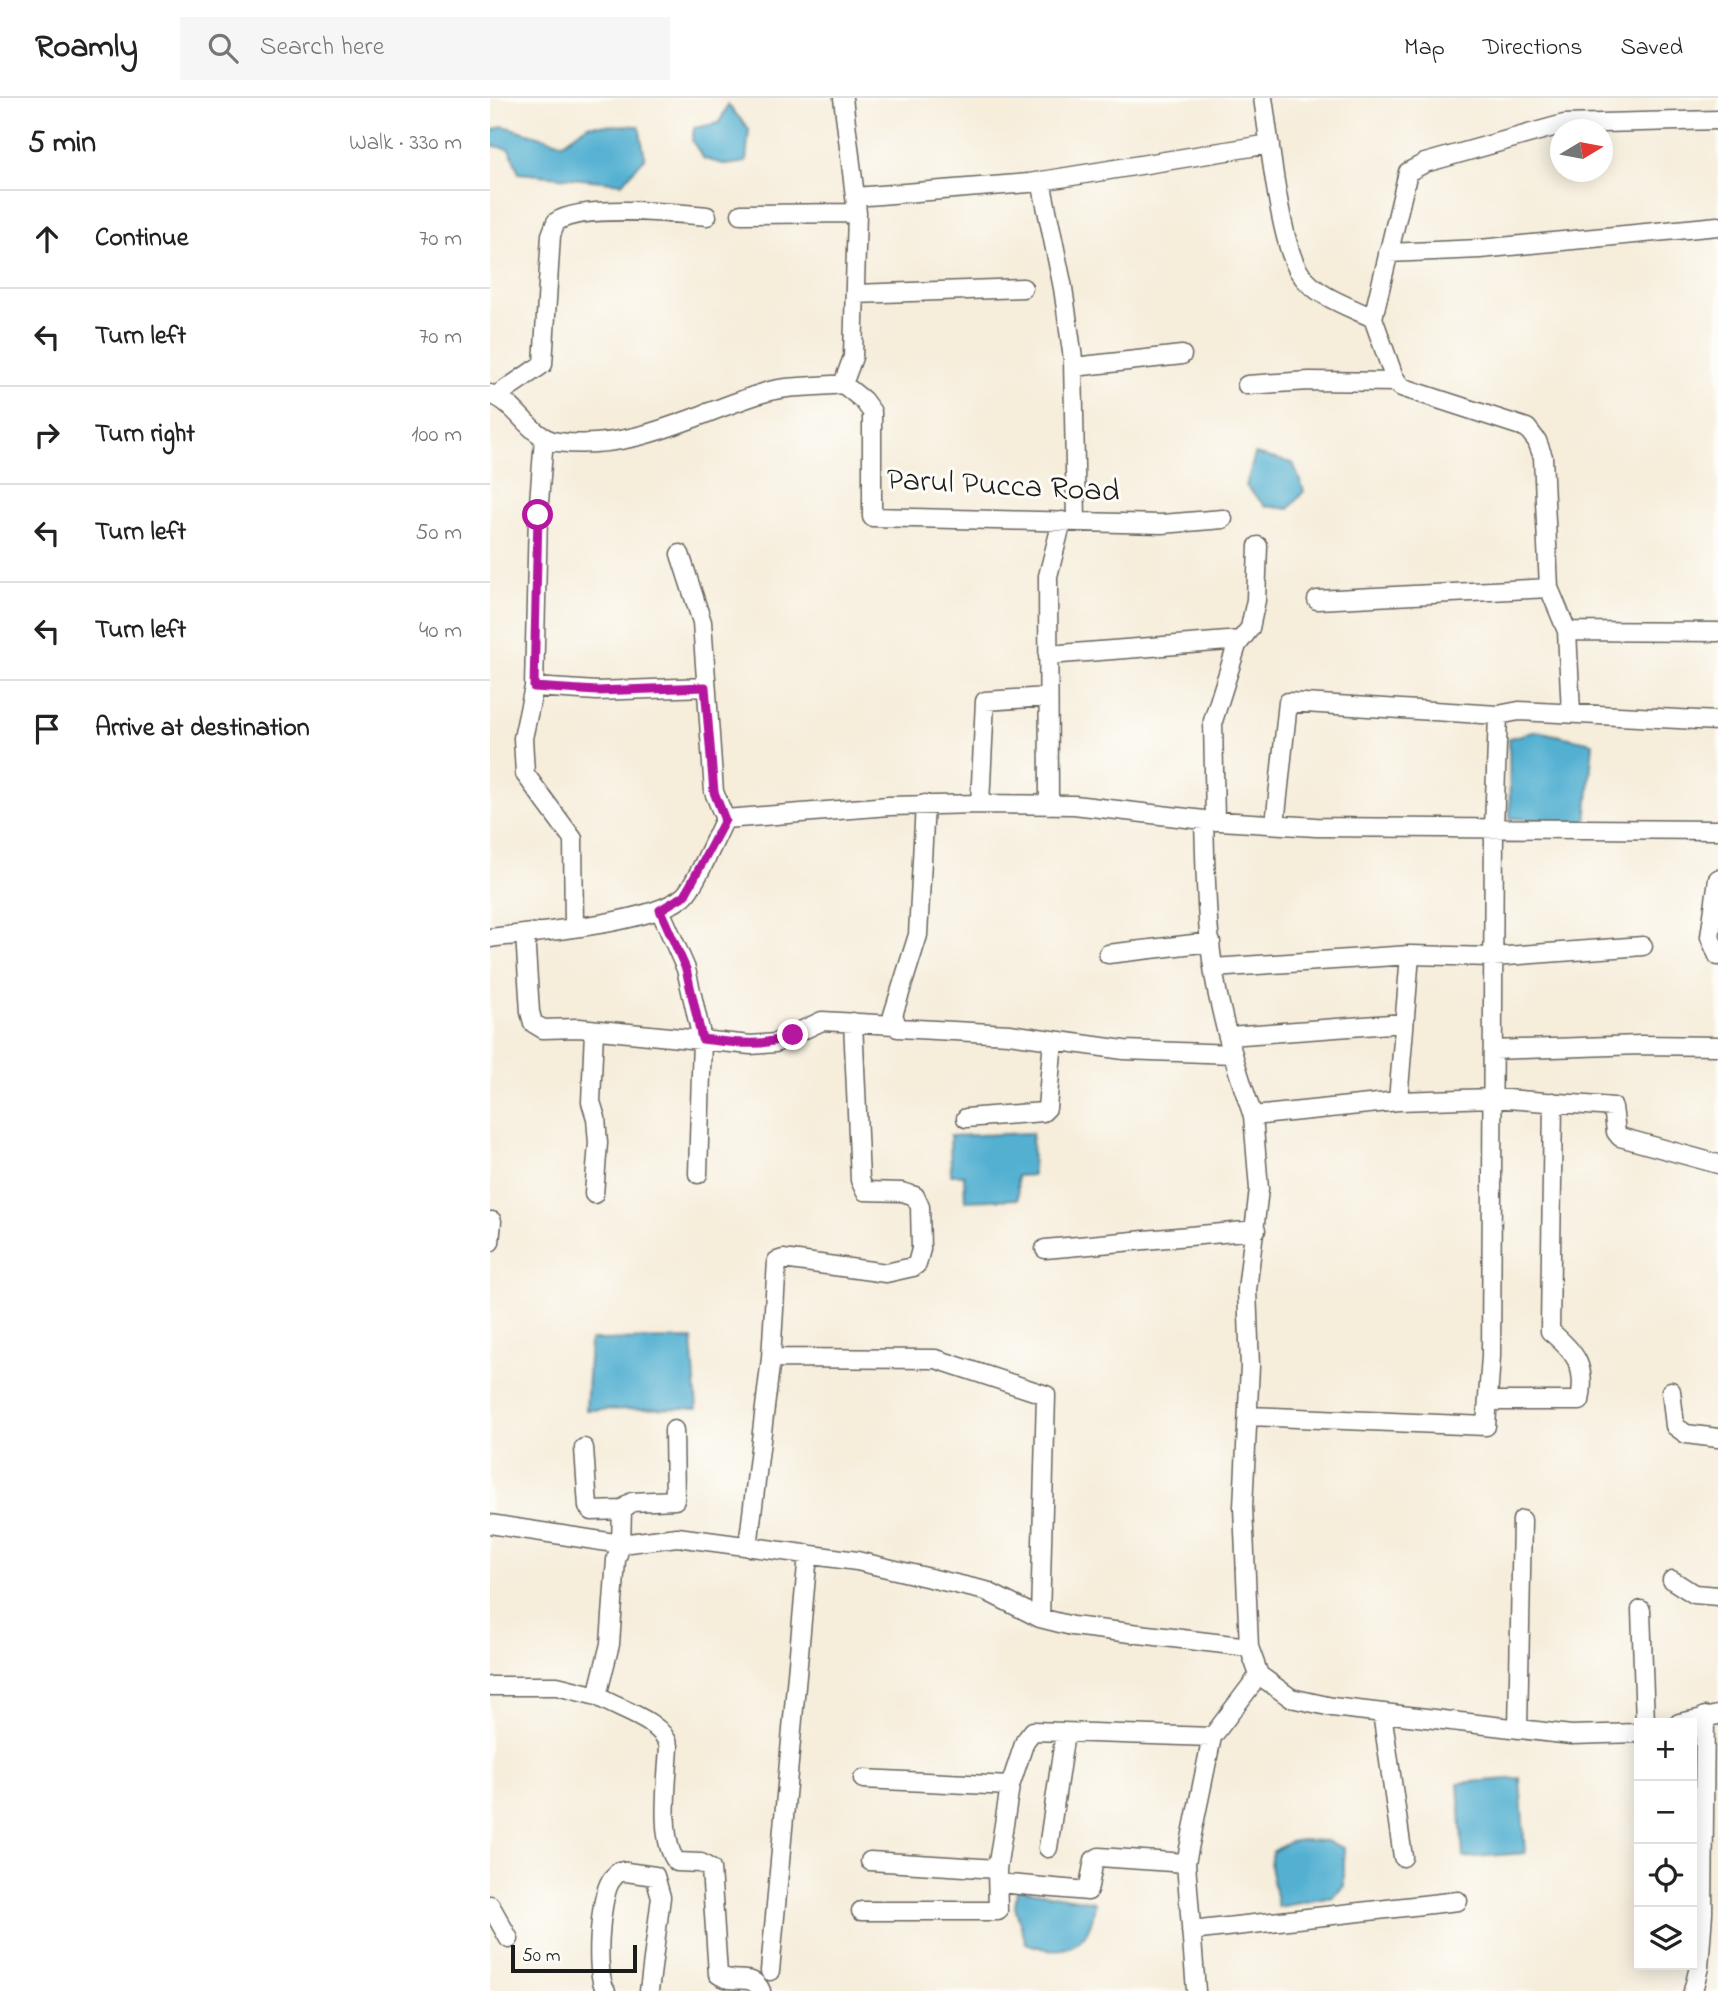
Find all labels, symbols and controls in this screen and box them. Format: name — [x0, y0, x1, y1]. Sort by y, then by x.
search box — [180, 17, 670, 80]
text: Roamly — [35, 24, 138, 72]
icon: search — [204, 29, 242, 67]
text: Search here — [260, 29, 384, 67]
text: Map — [1404, 31, 1445, 66]
text: Directions — [1483, 31, 1582, 66]
text: Saved — [1620, 31, 1683, 66]
north arrow — [1550, 119, 1613, 182]
text: 5 min — [28, 122, 96, 166]
text: Walk · 330 m — [349, 127, 462, 160]
icon: ahead — [28, 220, 66, 258]
text: Continue — [95, 220, 188, 258]
text: 70 m — [419, 223, 462, 256]
icon: left — [28, 318, 66, 356]
text: Turn left — [95, 318, 186, 356]
text: 70 m — [419, 321, 462, 354]
icon: right — [28, 416, 66, 454]
text: Turn right — [95, 416, 195, 454]
text: 100 m — [411, 419, 462, 452]
street label: Parul Pucca Road — [885, 457, 1121, 517]
route start — [522, 499, 553, 530]
icon: left — [28, 514, 66, 552]
text: Turn left — [95, 514, 186, 552]
text: 50 m — [415, 517, 462, 550]
icon: left — [28, 612, 66, 650]
text: Turn left — [95, 612, 186, 650]
text: 40 m — [419, 615, 462, 648]
icon: arrive — [28, 710, 66, 748]
text: Arrive at destination — [95, 710, 310, 748]
route end — [777, 1019, 808, 1050]
map controls — [1634, 1718, 1697, 1970]
button: + — [1634, 1718, 1697, 1781]
button: − — [1634, 1781, 1697, 1844]
button: locate — [1634, 1844, 1697, 1907]
button: layers — [1634, 1907, 1697, 1970]
scale bar — [511, 1942, 637, 1974]
text: 50 m — [522, 1943, 561, 1970]

